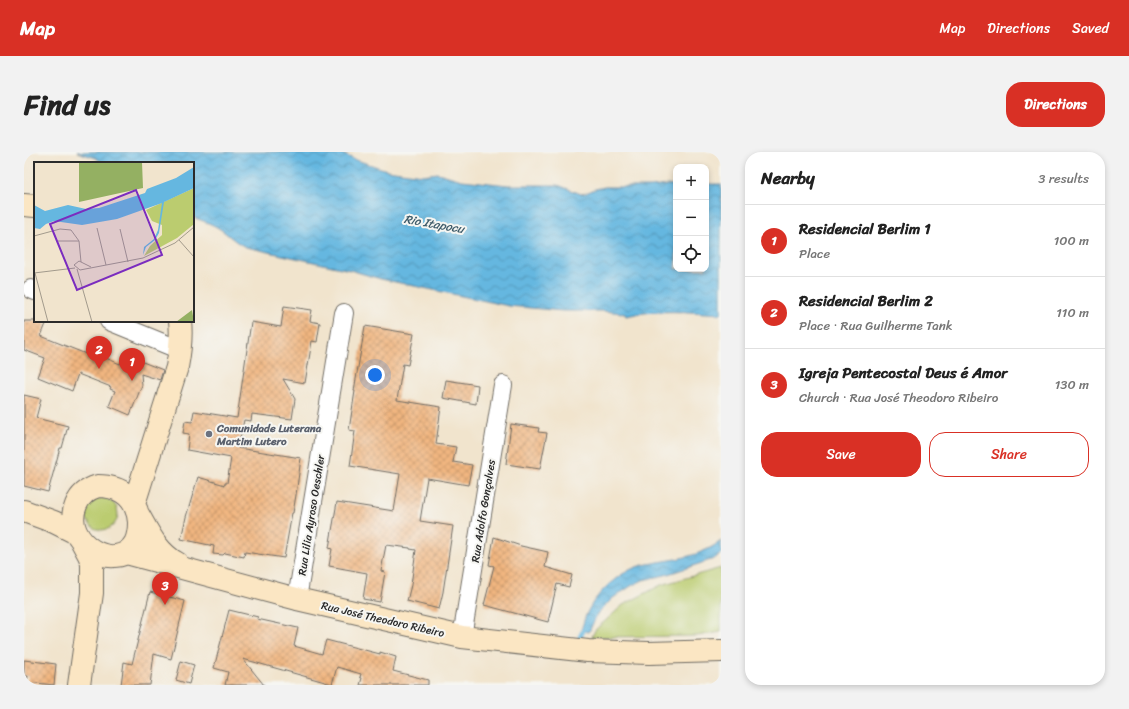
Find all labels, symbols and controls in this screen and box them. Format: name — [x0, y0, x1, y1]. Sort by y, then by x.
text: Map — [20, 12, 55, 45]
text: Map — [939, 16, 965, 41]
text: Directions — [987, 16, 1050, 41]
text: Saved — [1072, 16, 1109, 41]
text: Find us — [24, 80, 111, 129]
button: Directions — [1006, 82, 1105, 127]
inset map — [34, 162, 194, 322]
text: Nearby — [761, 163, 815, 193]
map controls — [673, 164, 709, 272]
button: + — [673, 164, 709, 200]
text: 3 results — [1038, 167, 1089, 190]
button: − — [673, 200, 709, 236]
water label: Rio Itapocu — [402, 208, 467, 240]
text: Residencial Berlim 1 — [799, 216, 931, 242]
text: 1 — [771, 229, 777, 252]
text: 100 m — [1054, 229, 1089, 252]
button: locate — [673, 236, 709, 272]
text: Place — [799, 242, 830, 265]
text: Residencial Berlim 2 — [799, 288, 933, 314]
text: 2 — [770, 301, 778, 324]
text: 110 m — [1056, 301, 1089, 324]
text: Place · Rua Guilherme Tank — [799, 314, 953, 337]
pin: 2 — [86, 336, 112, 369]
pin: 1 — [119, 348, 145, 381]
text: Igreja Pentecostal Deus é Amor — [799, 360, 1007, 386]
your location — [365, 365, 385, 385]
text: 3 — [770, 373, 778, 396]
text: 130 m — [1055, 373, 1089, 396]
text: Church · Rua José Theodoro Ribeiro — [799, 386, 998, 409]
place label: Comunidade Luterana Martim Lutero — [216, 419, 322, 451]
marker: Comunidade Luterana Martim Lutero — [204, 429, 214, 439]
button: Save — [761, 432, 921, 477]
button: Share — [929, 432, 1089, 477]
street label: Rua Lilia Ayroso Oeschler — [293, 453, 330, 577]
street label: Rua Adolfo Gonçalves — [466, 457, 501, 564]
pin: 3 — [152, 572, 178, 605]
street label: Rua José Theodoro Ribeiro — [319, 596, 447, 643]

